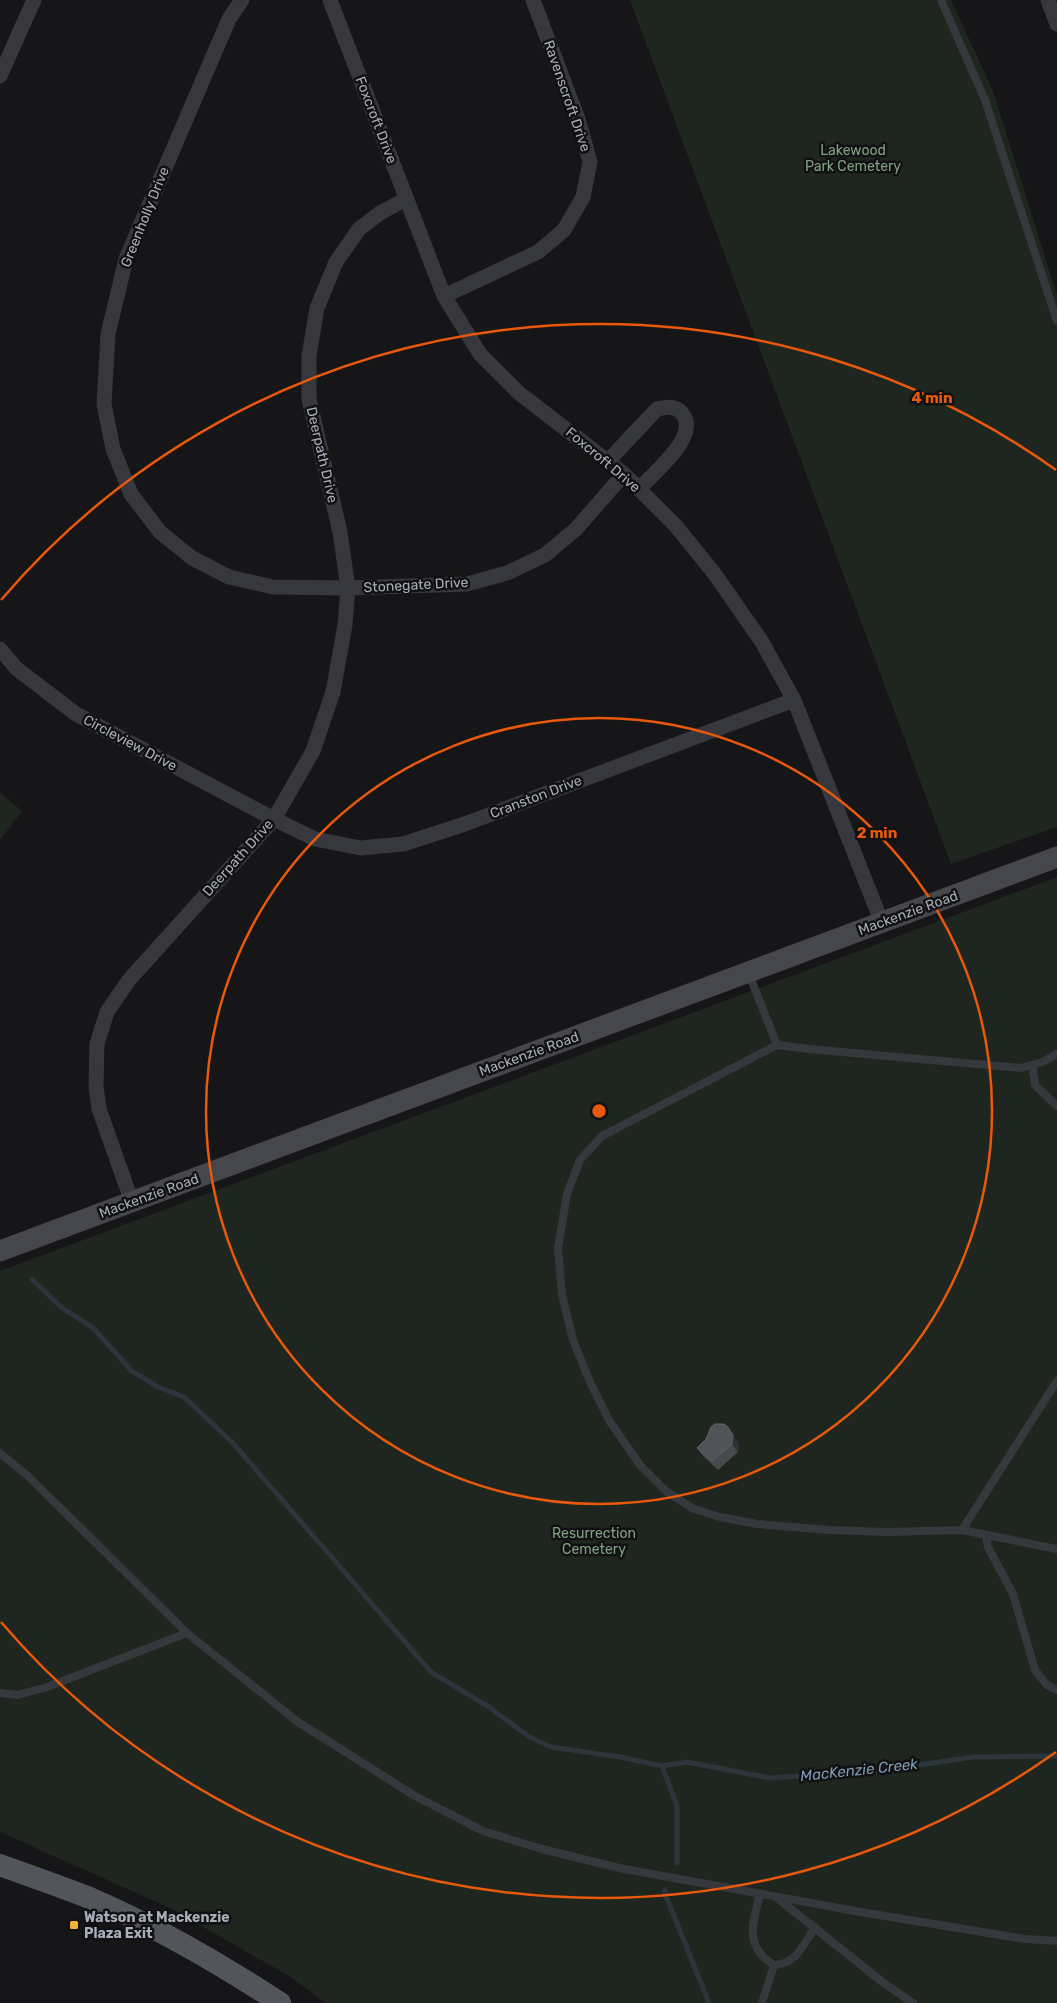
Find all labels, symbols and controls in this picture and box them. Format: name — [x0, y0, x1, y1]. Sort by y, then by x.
street label: Ravenscroft Drive — [540, 38, 594, 154]
street label: Foxcroft Drive — [352, 74, 400, 166]
park label: Lakewood Park Cemetery — [805, 142, 901, 175]
street label: Greenholly Drive — [117, 164, 173, 270]
text: 4 min — [911, 389, 953, 407]
street label: Deerpath Drive — [303, 405, 341, 505]
street label: Foxcroft Drive — [562, 424, 644, 496]
street label: Stonegate Drive — [363, 574, 469, 596]
street label: Circleview Drive — [80, 711, 180, 775]
street label: Cranston Drive — [488, 772, 584, 822]
street label: Deerpath Drive — [199, 816, 277, 900]
text: 2 min — [857, 824, 897, 842]
street label: Mackenzie Road — [856, 887, 960, 939]
street label: Mackenzie Road — [477, 1028, 581, 1080]
centre of rings — [590, 1102, 608, 1120]
street label: Mackenzie Road — [97, 1170, 201, 1222]
park label: Resurrection Cemetery — [552, 1525, 636, 1558]
water label: MacKenzie Creek — [799, 1755, 919, 1785]
place label: Watson at Mackenzie Plaza Exit — [84, 1909, 229, 1942]
marker: Watson at Mackenzie Plaza Exit — [68, 1919, 80, 1931]

